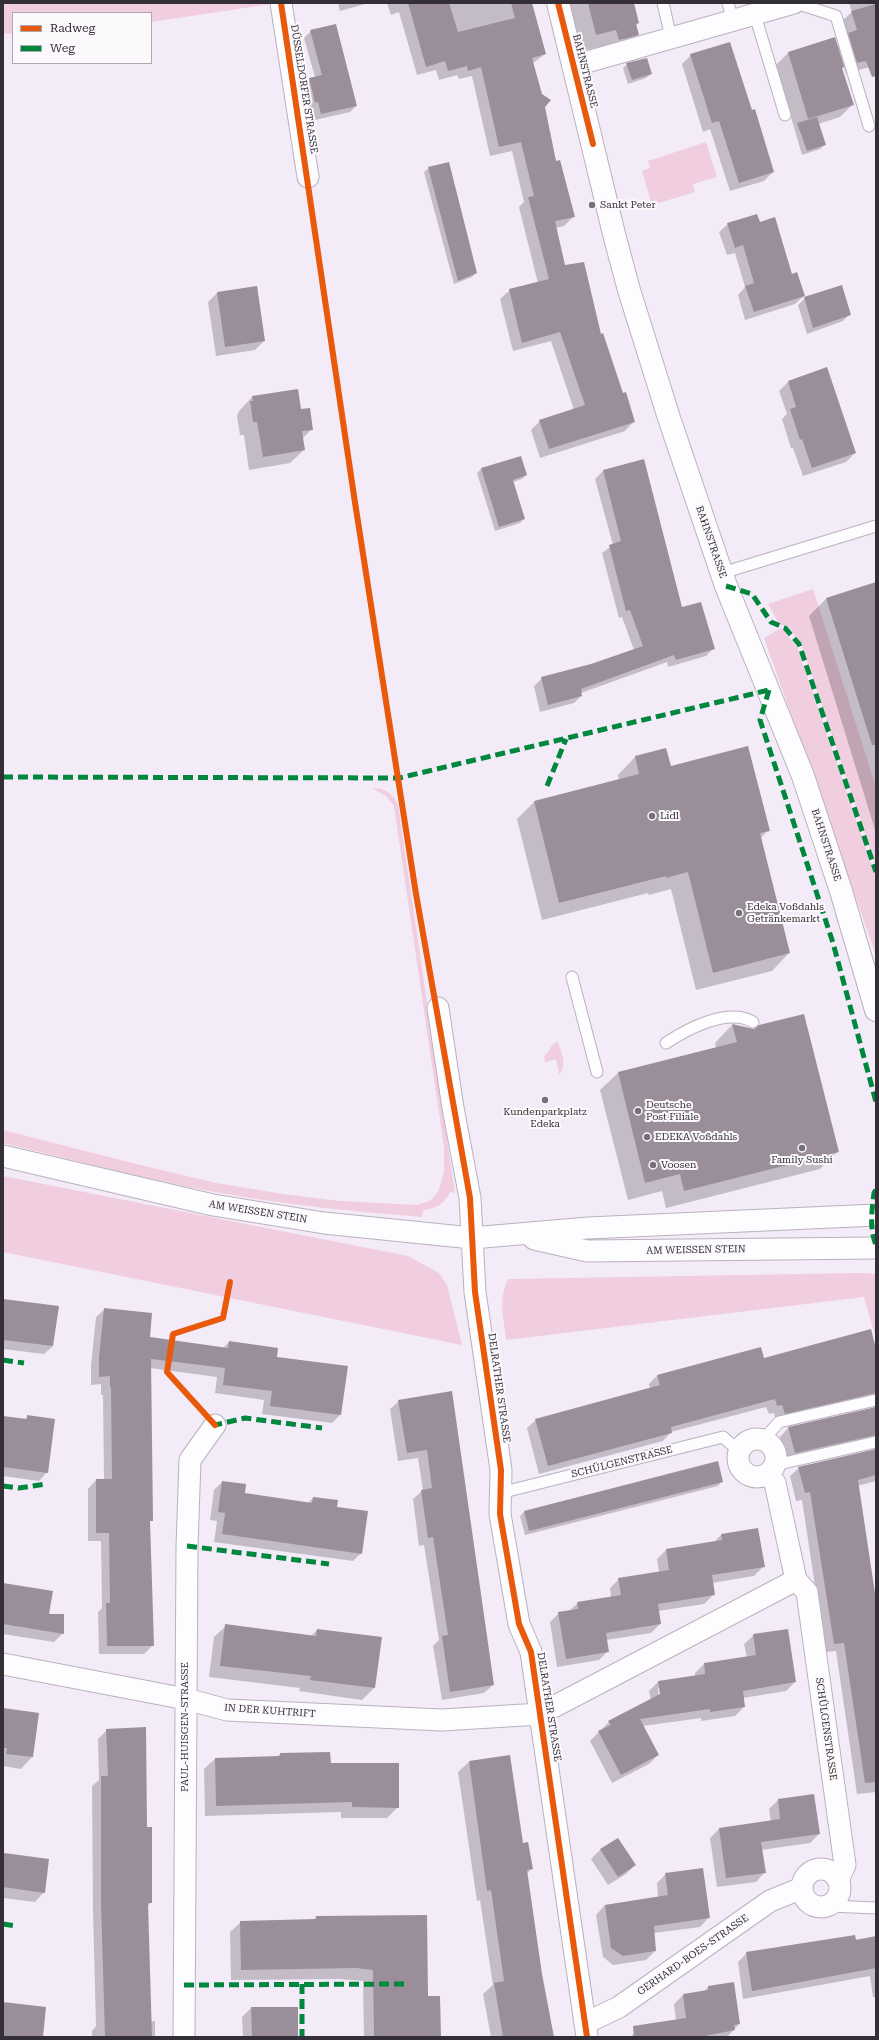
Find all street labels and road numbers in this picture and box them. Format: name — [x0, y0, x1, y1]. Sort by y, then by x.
street label: DÜSSELDORFER STRASSE — [288, 23, 320, 155]
street label: BAHNSTRASSE — [570, 33, 600, 109]
street label: BAHNSTRASSE — [693, 504, 729, 580]
street label: BAHNSTRASSE — [809, 807, 843, 883]
street label: AM WEISSEN STEIN — [208, 1198, 308, 1226]
street label: AM WEISSEN STEIN — [646, 1243, 746, 1257]
street label: DELRATHER STRASSE — [485, 1332, 513, 1444]
street label: SCHÜLGENSTRASSE — [570, 1444, 674, 1480]
street label: DELRATHER STRASSE — [534, 1651, 564, 1763]
street label: PAUL-HUISGEN-STRASSE — [179, 1662, 191, 1792]
street label: SCHÜLGENSTRASSE — [813, 1677, 839, 1781]
street label: IN DER KUHTRIFT — [224, 1702, 316, 1720]
street label: GERHARD-BOES-STRASSE — [635, 1912, 751, 1998]

